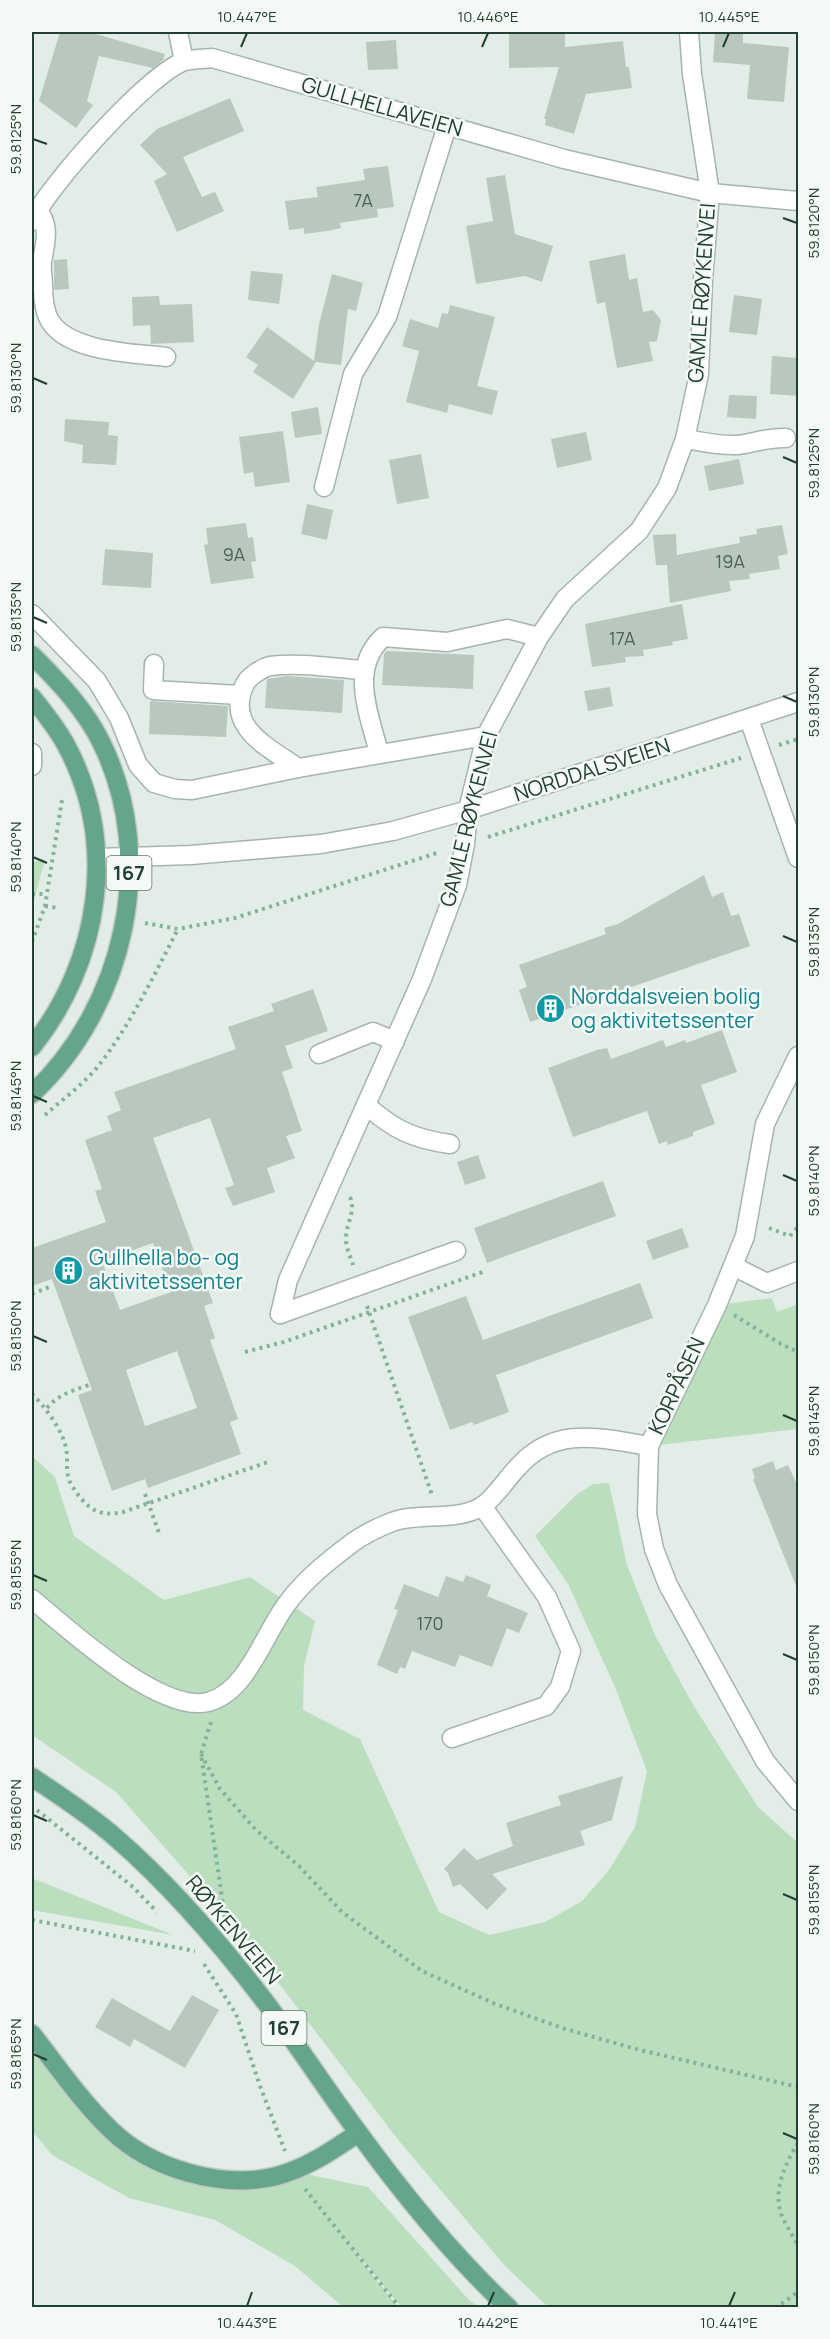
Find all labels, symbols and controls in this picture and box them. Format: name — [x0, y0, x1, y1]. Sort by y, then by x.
text: 10.447°E — [217, 6, 277, 27]
text: 10.446°E — [457, 6, 519, 27]
text: 10.445°E — [699, 6, 759, 27]
street label: GULLHELLAVEIEN — [298, 70, 466, 142]
text: 59.8125°N — [5, 104, 26, 174]
house number: 7A — [353, 188, 373, 212]
text: 59.8120°N — [803, 188, 824, 258]
street label: GAMLE RØYKENVEI — [681, 202, 721, 384]
text: 59.8130°N — [5, 343, 26, 413]
text: 59.8125°N — [803, 428, 824, 498]
house number: 9A — [223, 542, 246, 566]
house number: 19A — [715, 549, 745, 573]
text: 59.8135°N — [5, 582, 26, 652]
house number: 17A — [609, 626, 636, 650]
text: 59.8130°N — [803, 667, 824, 737]
street label: GAMLE RØYKENVEI — [433, 728, 503, 910]
street label: NORDDALSVEIEN — [510, 731, 674, 808]
text: 59.8140°N — [5, 821, 26, 893]
road number: 167 — [106, 856, 152, 890]
text: 59.8135°N — [803, 907, 824, 977]
place label: Norddalsveien bolig og aktivitetssenter — [571, 982, 760, 1034]
building icon: Norddalsveien bolig og aktivitetssenter — [534, 993, 566, 1025]
text: 59.8145°N — [5, 1061, 26, 1131]
text: 59.8140°N — [803, 1145, 824, 1217]
place label: Gullhella bo- og aktivitetssenter — [89, 1243, 243, 1295]
building icon: Gullhella bo- og aktivitetssenter — [52, 1254, 84, 1286]
text: 59.8150°N — [5, 1301, 26, 1371]
street label: KORPÅSEN — [641, 1333, 711, 1439]
text: 59.8145°N — [803, 1386, 824, 1456]
text: 59.8155°N — [5, 1540, 26, 1610]
house number: 170 — [416, 1611, 444, 1635]
text: 59.8150°N — [803, 1625, 824, 1695]
text: 59.8160°N — [5, 1779, 26, 1851]
text: 59.8155°N — [803, 1865, 824, 1935]
street label: RØYKENVEIEN — [180, 1869, 288, 1990]
road number: 167 — [262, 2011, 306, 2045]
text: 59.8165°N — [5, 2018, 26, 2090]
text: 59.8160°N — [803, 2103, 824, 2175]
text: 10.443°E — [217, 2312, 277, 2333]
text: 10.442°E — [458, 2312, 518, 2333]
text: 10.441°E — [700, 2312, 758, 2333]

